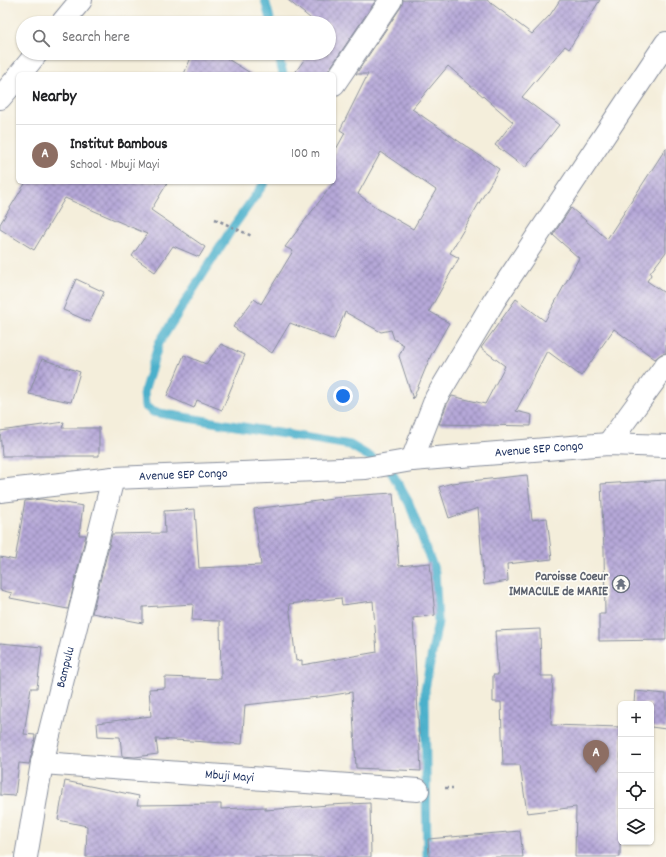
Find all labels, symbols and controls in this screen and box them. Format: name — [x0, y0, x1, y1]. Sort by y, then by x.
search box — [16, 16, 336, 60]
icon: search — [30, 27, 52, 49]
text: Search here — [62, 27, 130, 49]
text: Nearby — [32, 86, 76, 110]
text: Institut Bambous — [70, 134, 168, 156]
text: A — [41, 145, 49, 164]
text: 100 m — [291, 145, 320, 164]
text: School · Mbuji Mayi — [70, 156, 159, 175]
your location — [333, 386, 353, 406]
street label: Avenue SEP Congo — [494, 437, 584, 463]
street label: Avenue SEP Congo — [138, 464, 228, 486]
place label: Paroisse Coeur IMMACULE de MARIE — [509, 568, 609, 602]
temple icon: Paroisse Coeur IMMACULE de MARIE — [611, 574, 631, 594]
street label: Bampulu — [52, 645, 80, 690]
map controls — [618, 701, 654, 845]
button: + — [618, 701, 654, 737]
button: − — [618, 737, 654, 773]
pin: A — [583, 740, 609, 773]
street label: Mbuji Mayi — [204, 765, 255, 788]
button: locate — [618, 773, 654, 809]
button: layers — [618, 809, 654, 845]

